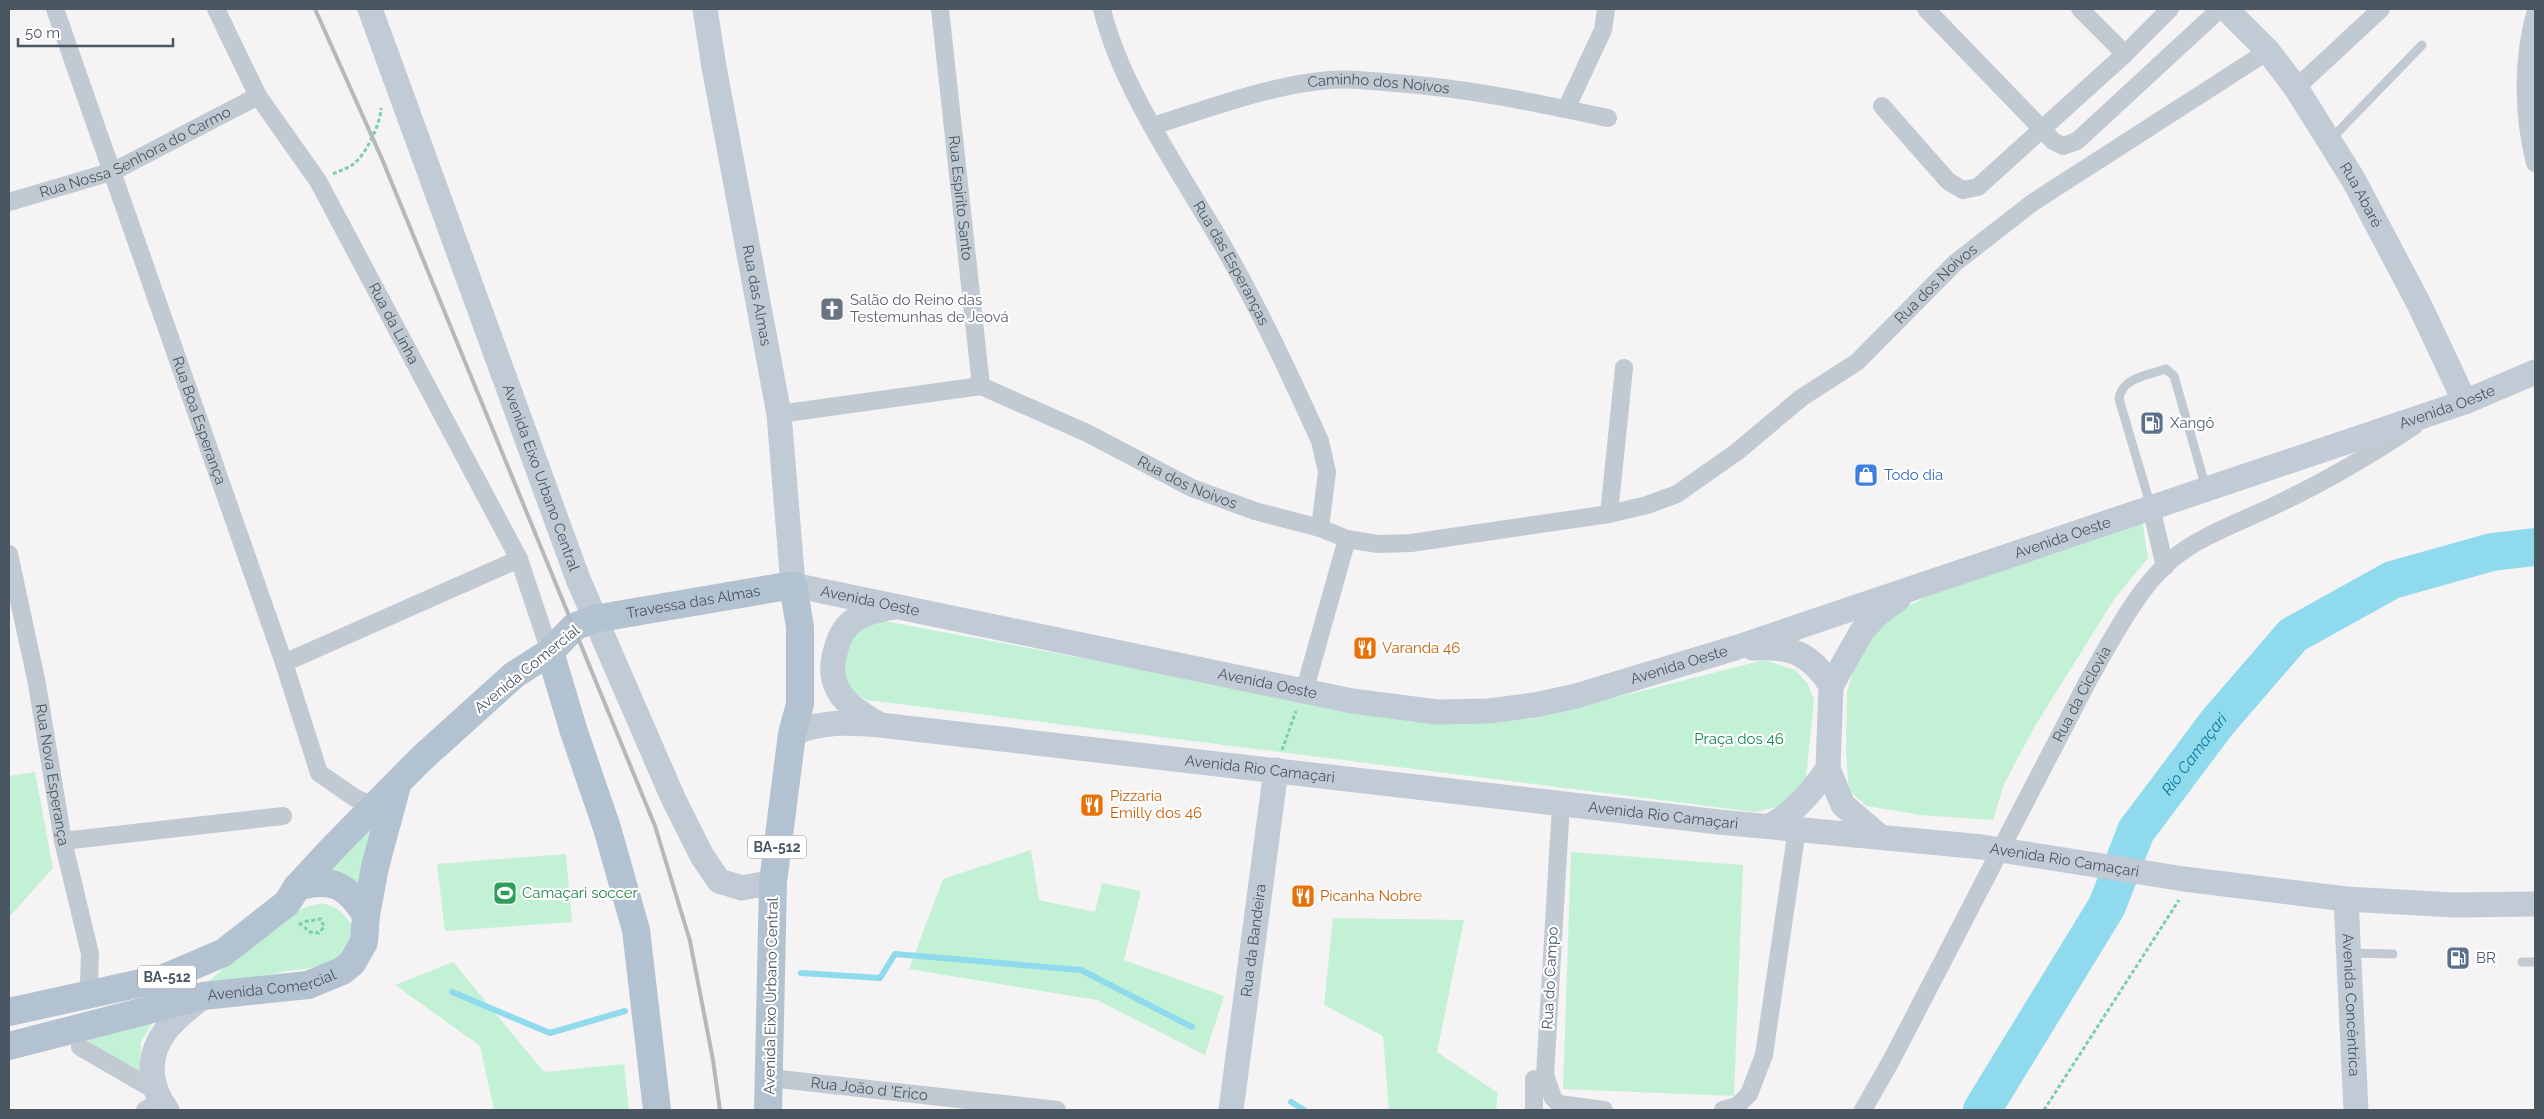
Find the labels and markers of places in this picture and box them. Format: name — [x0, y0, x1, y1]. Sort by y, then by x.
place label: Salão do Reino das Testemunhas de Jeová — [850, 291, 1009, 326]
church icon: Salão do Reino das Testemunhas de Jeová — [819, 296, 845, 322]
fuel station icon: Xangô — [2139, 410, 2165, 436]
place label: Xangô — [2170, 414, 2215, 432]
shop icon: Todo dia — [1853, 462, 1879, 488]
place label: Todo dia — [1884, 466, 1943, 484]
restaurant icon: Varanda 46 — [1352, 635, 1378, 661]
place label: Varanda 46 — [1382, 639, 1460, 657]
place label: Pizzaria Emilly dos 46 — [1110, 787, 1202, 822]
restaurant icon: Pizzaria Emilly dos 46 — [1079, 792, 1105, 818]
sports icon: Camaçari soccer — [492, 880, 518, 906]
restaurant icon: Picanha Nobre — [1290, 883, 1316, 909]
place label: Camaçari soccer — [522, 884, 638, 902]
place label: Picanha Nobre — [1320, 887, 1422, 905]
fuel station icon: BR — [2445, 945, 2471, 971]
place label: BR — [2476, 949, 2496, 967]

